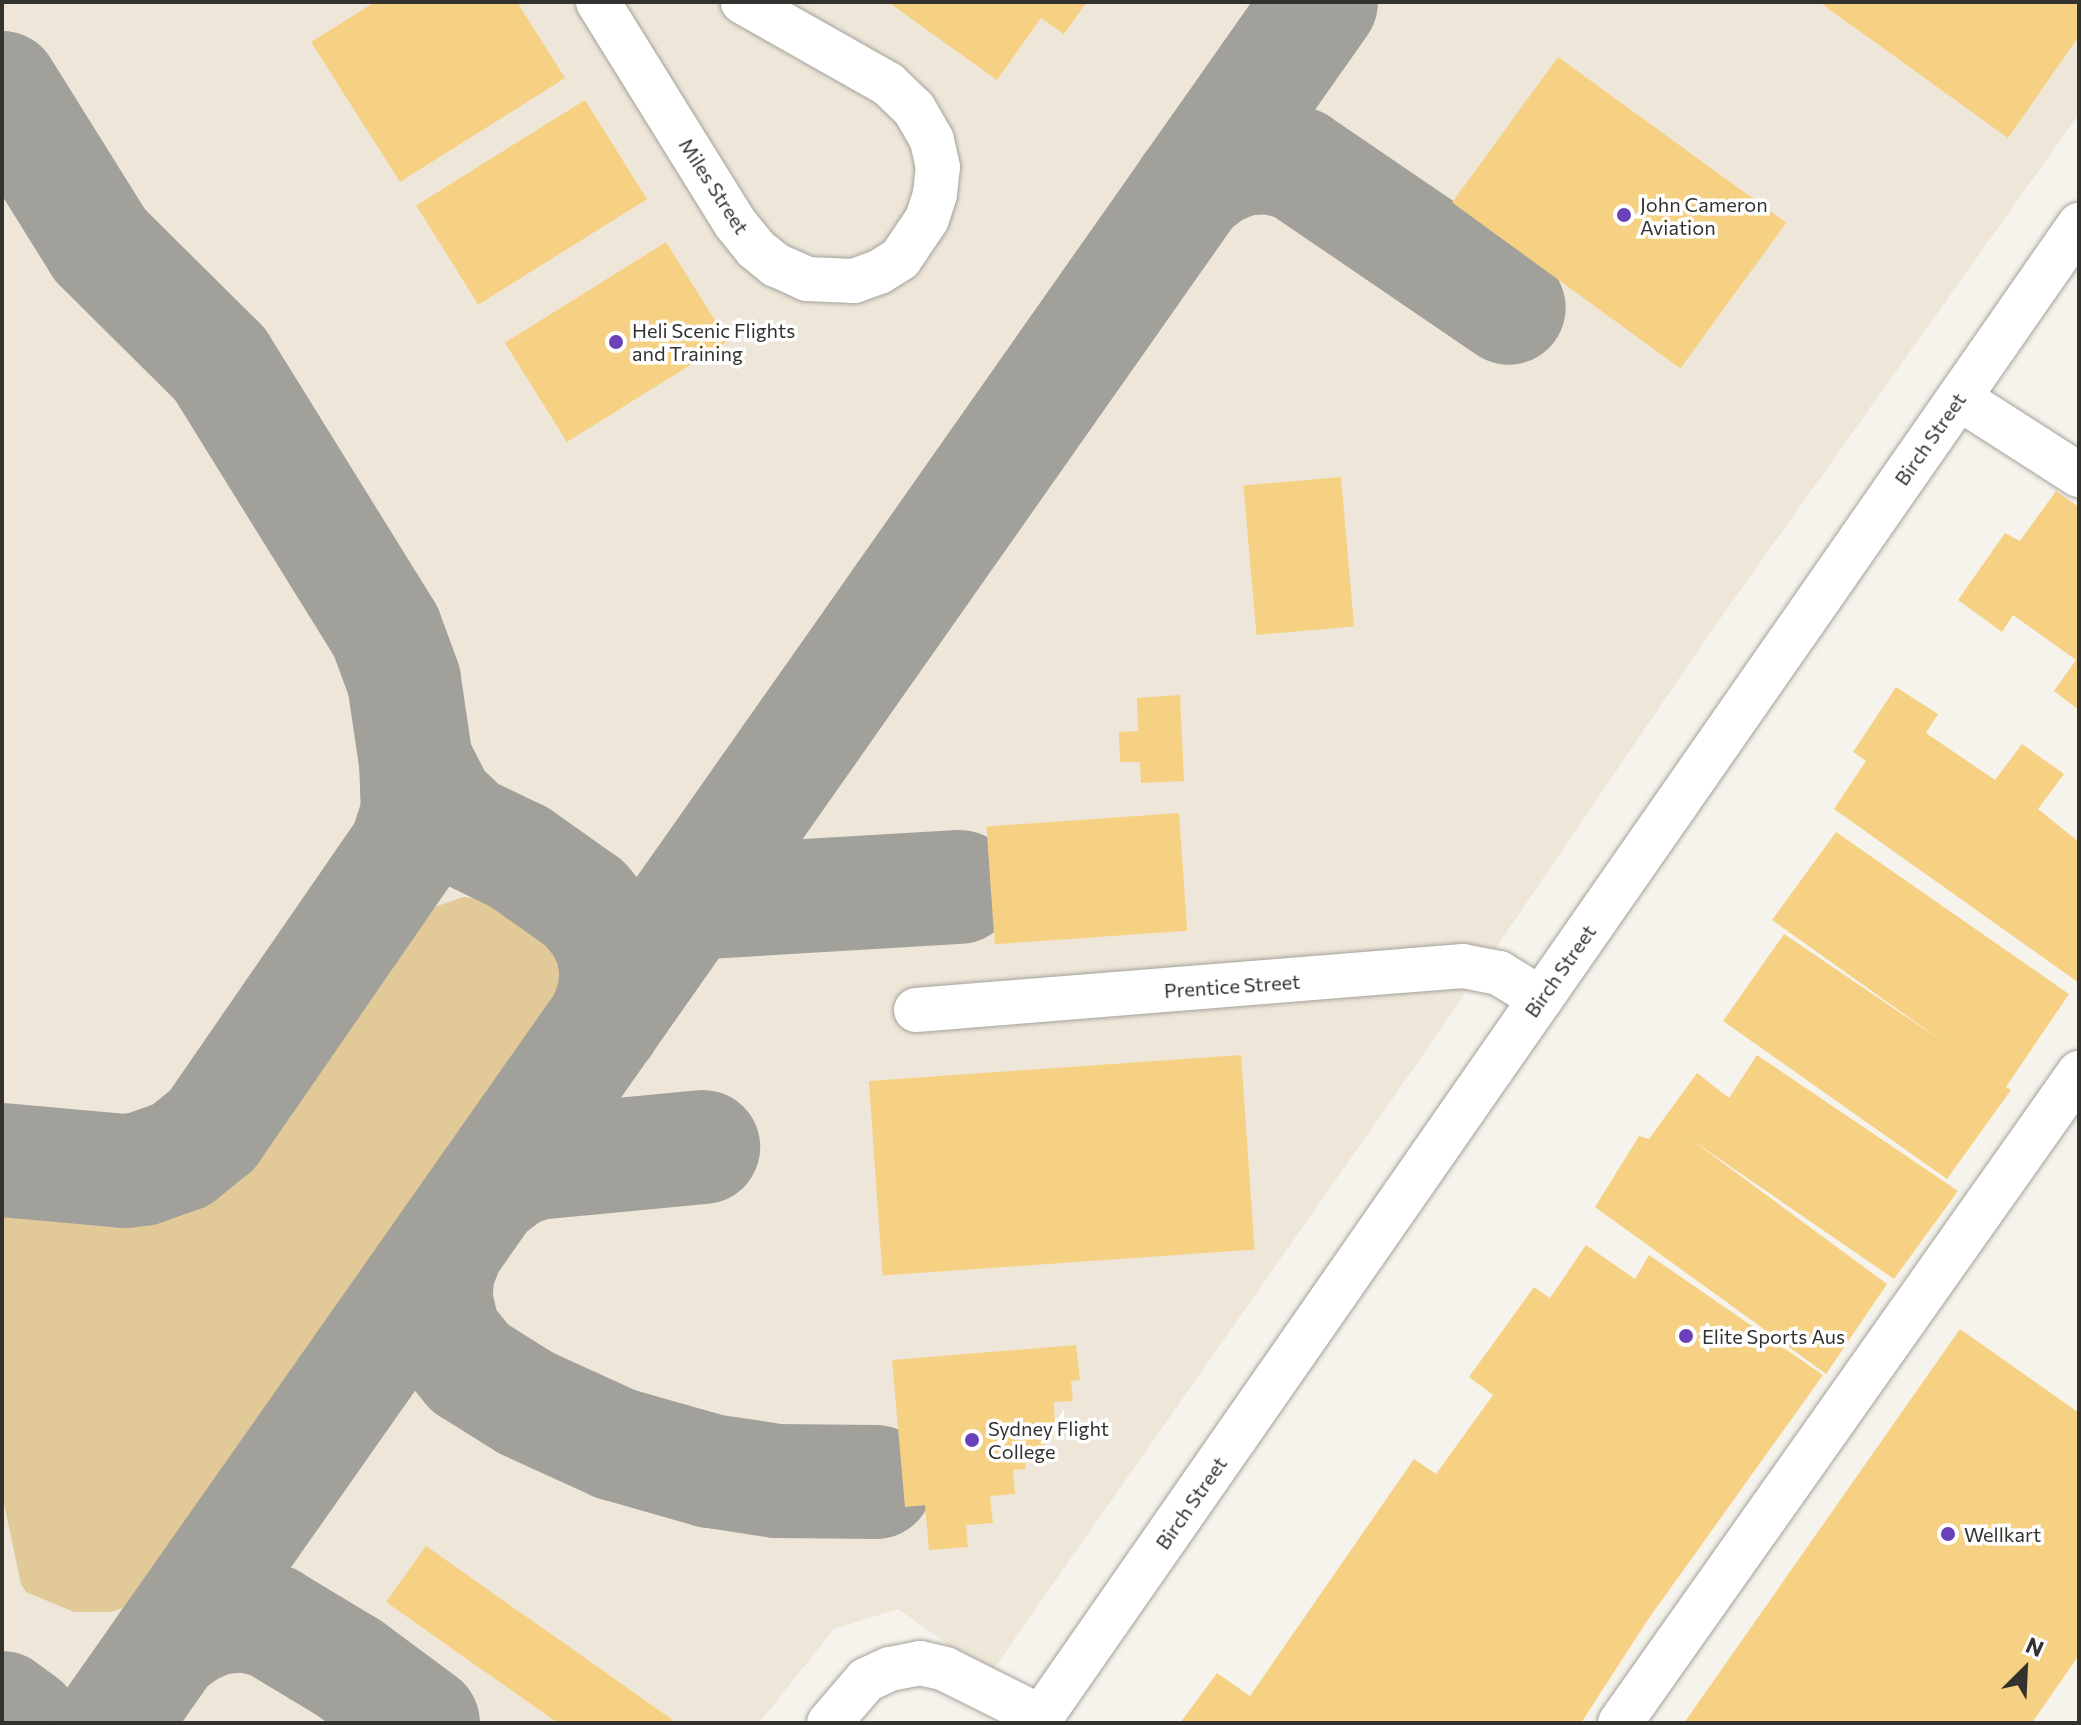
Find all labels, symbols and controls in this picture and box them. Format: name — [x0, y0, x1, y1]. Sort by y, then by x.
street label: Miles Street — [674, 134, 754, 238]
place label: John Cameron Aviation — [1640, 192, 1768, 239]
marker: John Cameron Aviation — [1615, 206, 1633, 224]
place label: Heli Scenic Flights and Training — [632, 318, 795, 365]
marker: Heli Scenic Flights and Training — [607, 333, 625, 351]
street label: Birch Street — [1889, 388, 1971, 490]
street label: Birch Street — [1519, 920, 1601, 1022]
street label: Prentice Street — [1163, 969, 1301, 1003]
place label: Elite Sports Aus — [1702, 1324, 1845, 1348]
marker: Elite Sports Aus — [1677, 1327, 1695, 1345]
place label: Sydney Flight College — [988, 1416, 1109, 1463]
marker: Sydney Flight College — [963, 1431, 981, 1449]
street label: Birch Street — [1150, 1452, 1232, 1554]
place label: Wellkart — [1964, 1522, 2041, 1546]
marker: Wellkart — [1939, 1525, 1957, 1543]
north arrow — [1985, 1629, 2065, 1709]
text: N — [2022, 1631, 2048, 1662]

